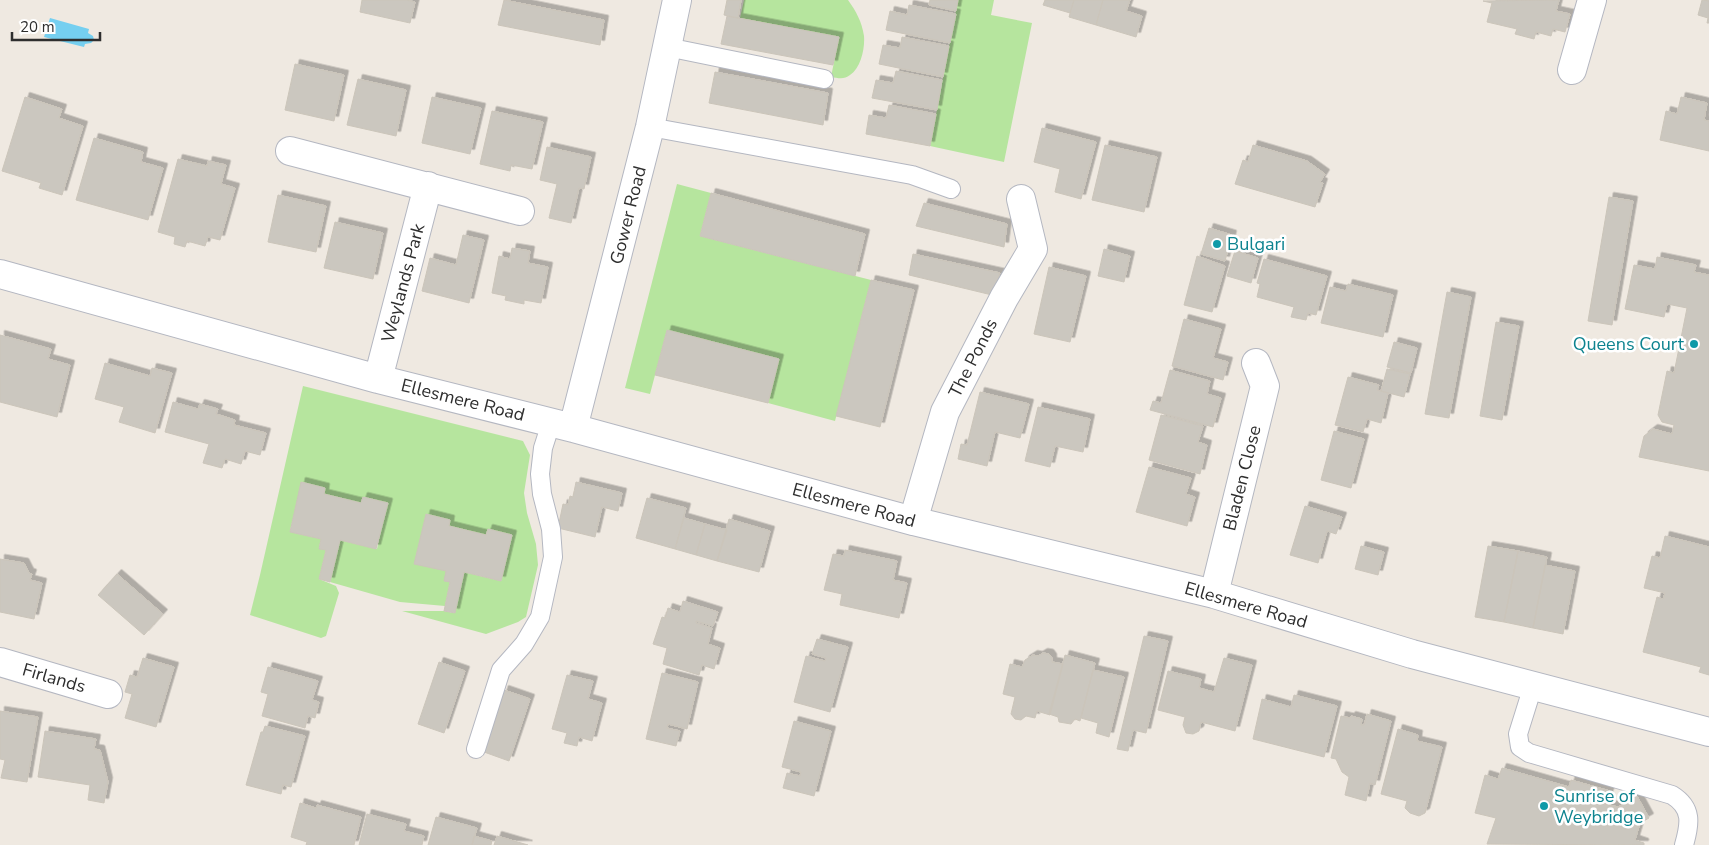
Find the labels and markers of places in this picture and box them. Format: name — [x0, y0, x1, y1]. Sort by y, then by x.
place label: Bulgari — [1227, 232, 1285, 256]
marker: Bulgari — [1211, 238, 1223, 250]
place label: Queens Court — [1573, 332, 1685, 356]
marker: Queens Court — [1688, 338, 1700, 350]
place label: Sunrise of Weybridge — [1554, 784, 1643, 829]
marker: Sunrise of Weybridge — [1538, 800, 1550, 812]

